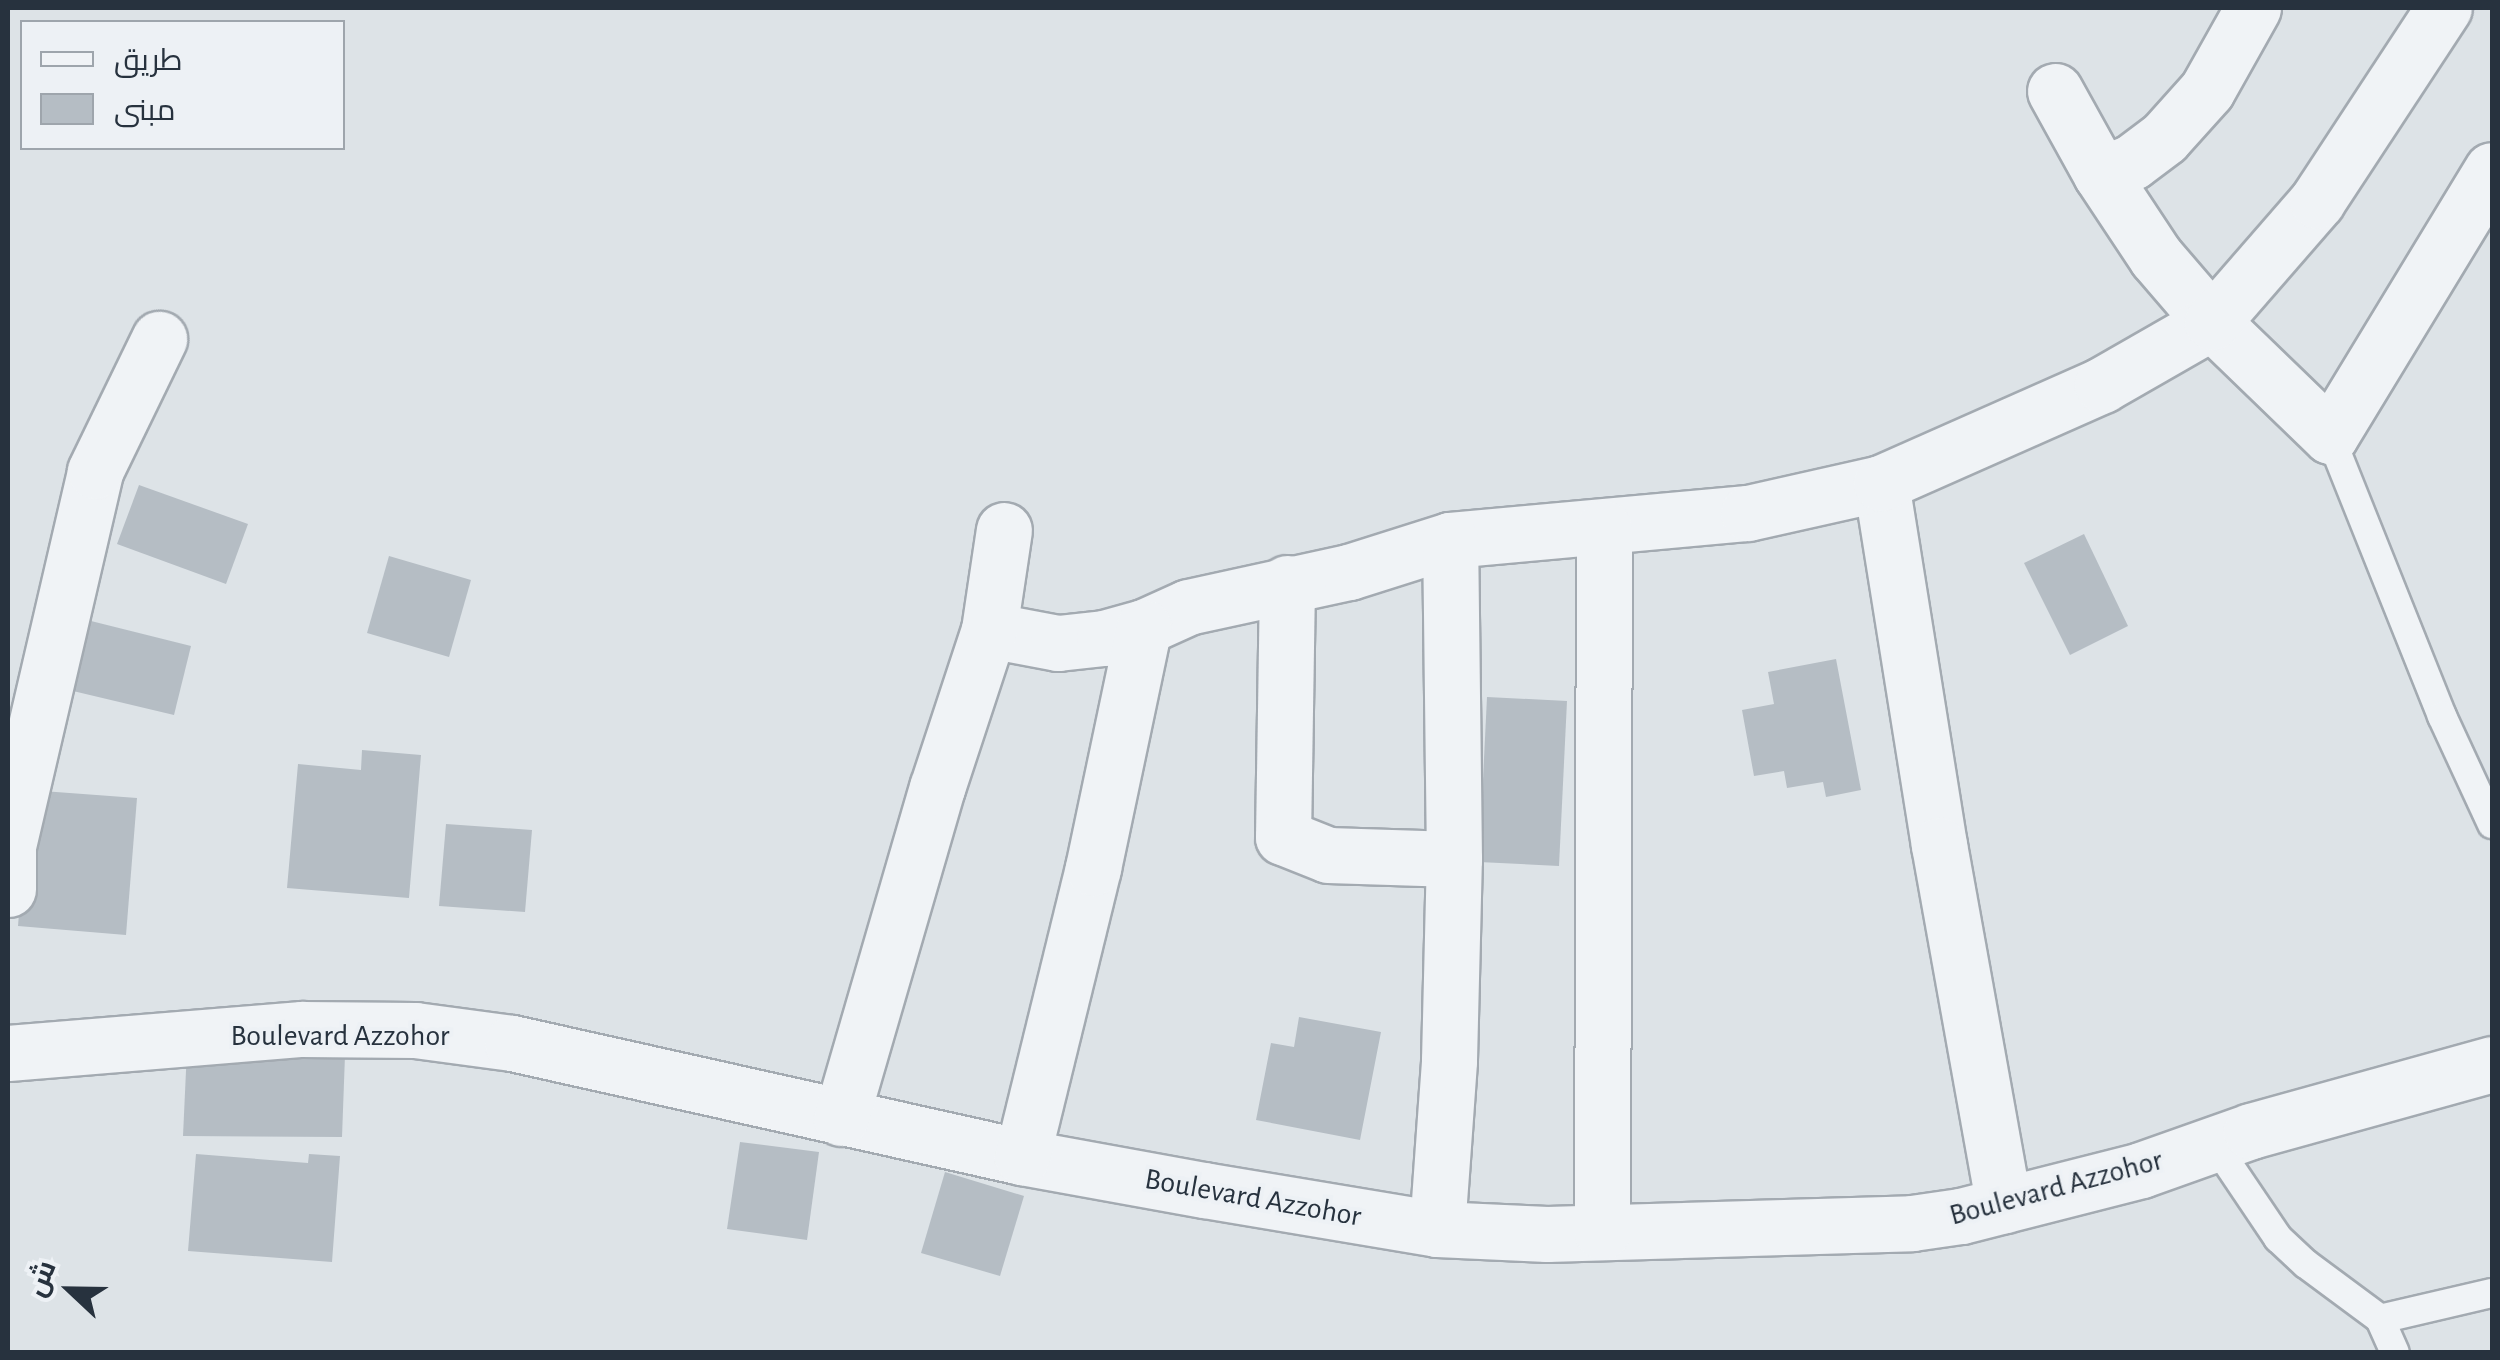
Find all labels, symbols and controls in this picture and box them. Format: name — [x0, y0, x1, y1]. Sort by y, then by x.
legend — [20, 20, 345, 150]
text: طريق — [114, 46, 183, 76]
text: مبنى — [114, 96, 175, 126]
street label: Boulevard Azzohor — [230, 1018, 450, 1054]
street label: Boulevard Azzohor — [1946, 1142, 2166, 1234]
street label: Boulevard Azzohor — [1142, 1161, 1364, 1235]
north arrow — [20, 1240, 120, 1340]
text: ش — [22, 1257, 62, 1301]

